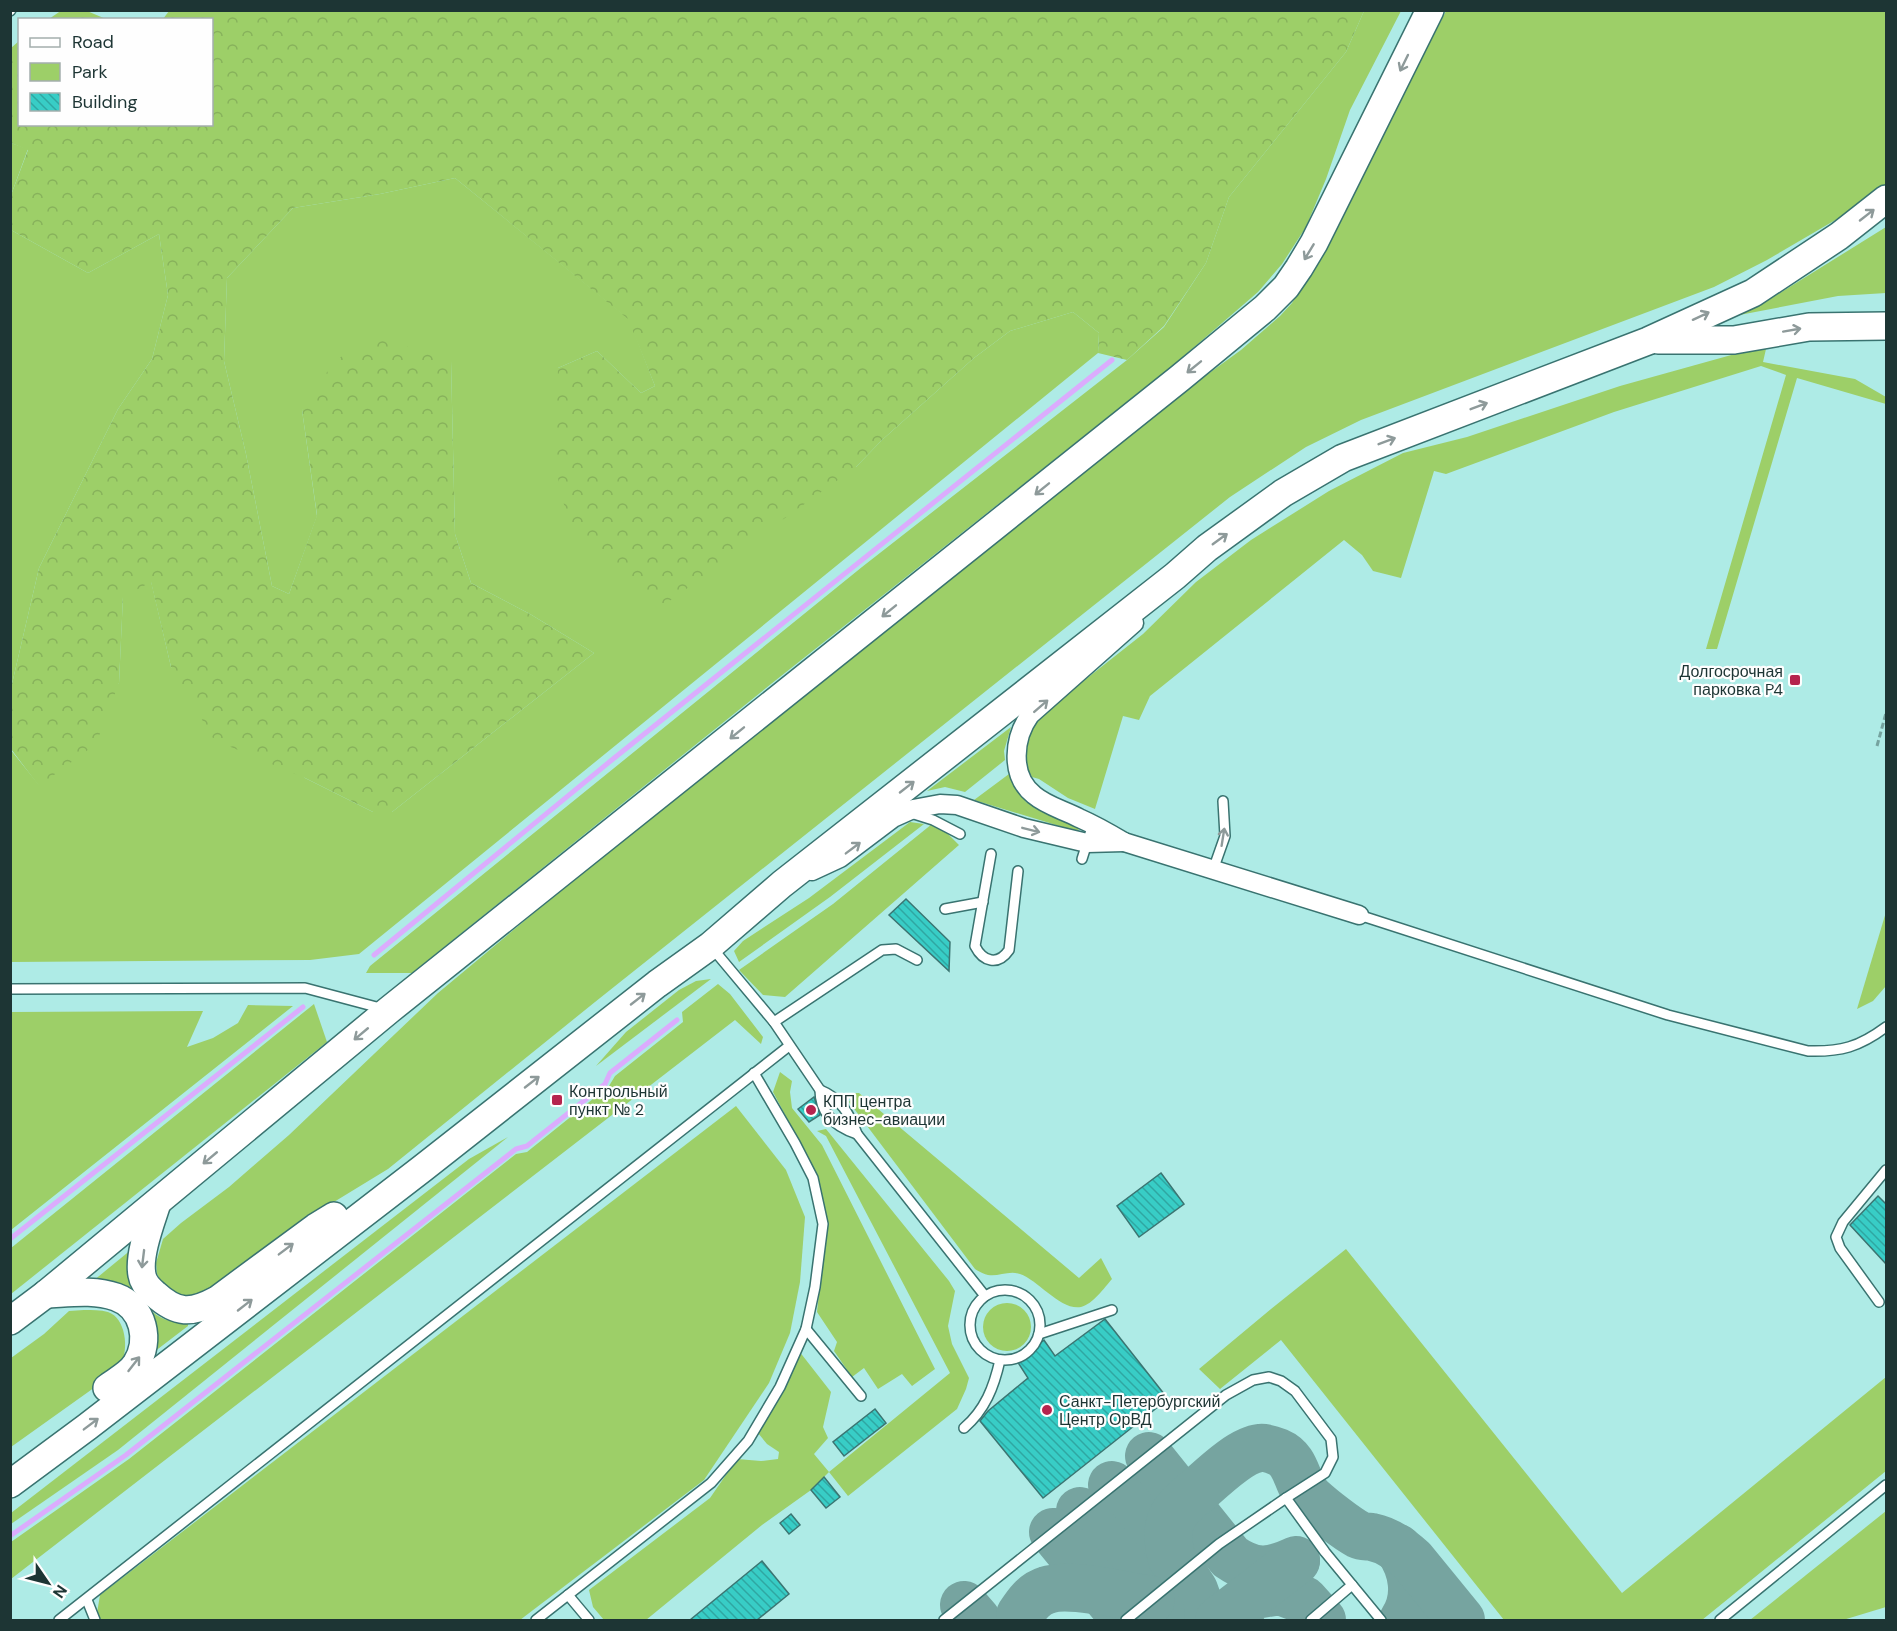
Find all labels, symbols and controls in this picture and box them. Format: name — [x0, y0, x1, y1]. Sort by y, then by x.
legend — [18, 18, 213, 126]
text: Road — [72, 30, 114, 54]
one-way arrow — [1397, 53, 1409, 71]
text: Park — [72, 60, 108, 84]
text: Building — [72, 90, 137, 114]
one-way arrow — [1859, 208, 1875, 221]
one-way arrow — [1302, 243, 1314, 260]
one-way arrow — [1692, 310, 1710, 322]
one-way arrow — [1781, 324, 1801, 335]
one-way arrow — [1187, 360, 1202, 374]
one-way arrow — [1469, 400, 1488, 411]
one-way arrow — [1378, 435, 1396, 446]
one-way arrow — [1034, 482, 1050, 495]
one-way arrow — [1211, 533, 1227, 545]
one-way arrow — [881, 604, 897, 617]
place label: Долгосрочная парковка P4 — [1680, 661, 1783, 700]
marker: Долгосрочная парковка P4 — [1788, 673, 1802, 687]
one-way arrow — [1033, 699, 1049, 712]
one-way arrow — [729, 726, 745, 739]
one-way arrow — [898, 780, 914, 793]
one-way arrow — [1021, 824, 1040, 836]
one-way arrow — [1218, 827, 1229, 847]
one-way arrow — [845, 842, 861, 855]
one-way arrow — [630, 992, 646, 1005]
one-way arrow — [354, 1027, 369, 1041]
one-way arrow — [524, 1076, 540, 1089]
place label: Контрольный пункт № 2 — [569, 1081, 668, 1120]
place label: КПП центра бизнес-авиации — [823, 1091, 945, 1130]
marker: Контрольный пункт № 2 — [550, 1093, 564, 1107]
marker: КПП центра бизнес-авиации — [804, 1103, 818, 1117]
one-way arrow — [203, 1152, 219, 1165]
one-way arrow — [278, 1242, 294, 1255]
one-way arrow — [137, 1249, 148, 1269]
one-way arrow — [237, 1298, 253, 1311]
one-way arrow — [127, 1356, 140, 1372]
place label: Санкт-Петербургский Центр ОрВД — [1059, 1391, 1220, 1430]
marker: Санкт-Петербургский Центр ОрВД — [1040, 1403, 1054, 1417]
one-way arrow — [83, 1417, 99, 1430]
north arrow — [18, 1553, 78, 1613]
text: N — [48, 1581, 72, 1602]

